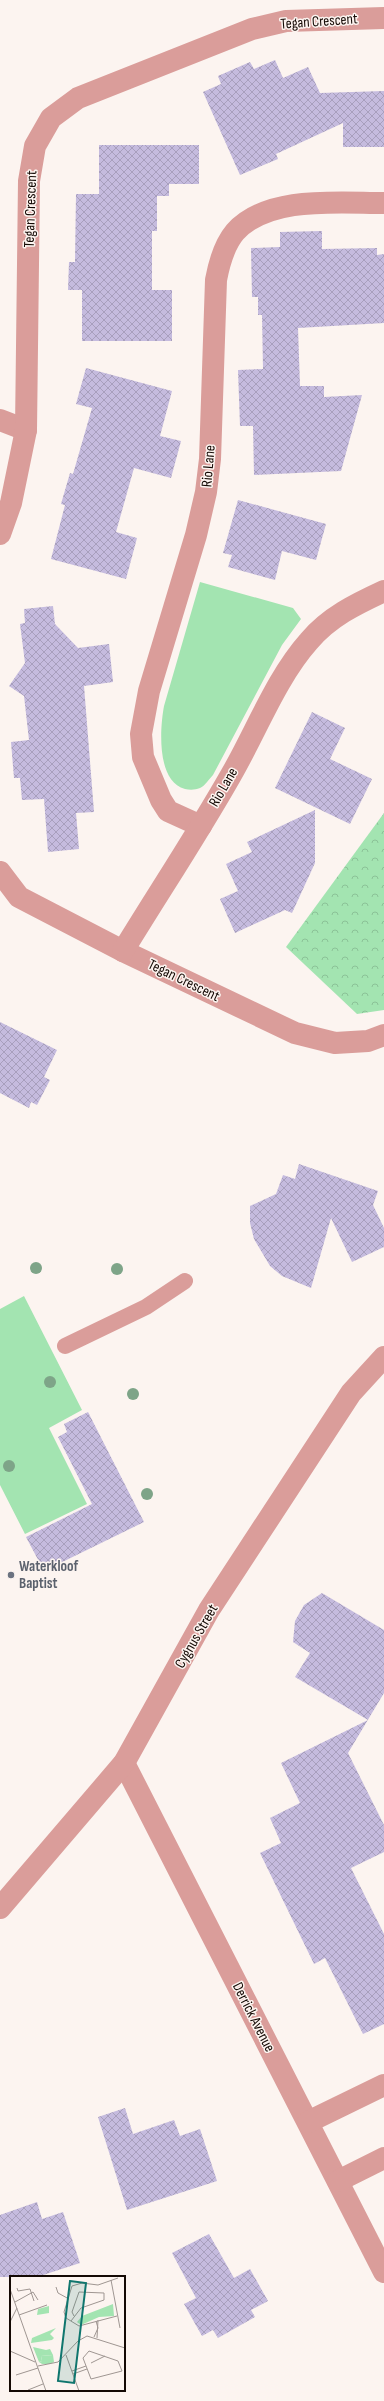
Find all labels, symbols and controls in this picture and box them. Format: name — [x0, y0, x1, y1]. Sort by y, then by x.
street label: Tegan Crescent — [280, 9, 359, 34]
street label: Tegan Crescent — [20, 170, 41, 248]
street label: Rio Lane — [197, 444, 220, 488]
street label: Rio Lane — [205, 764, 242, 810]
street label: Tegan Crescent — [145, 955, 223, 1006]
place label: Waterkloof Baptist — [19, 1557, 79, 1593]
marker: Waterkloof Baptist — [6, 1570, 16, 1580]
street label: Cygnus Street — [171, 1601, 223, 1672]
street label: Derrick Avenue — [228, 1979, 279, 2055]
inset map — [10, 2276, 125, 2391]

